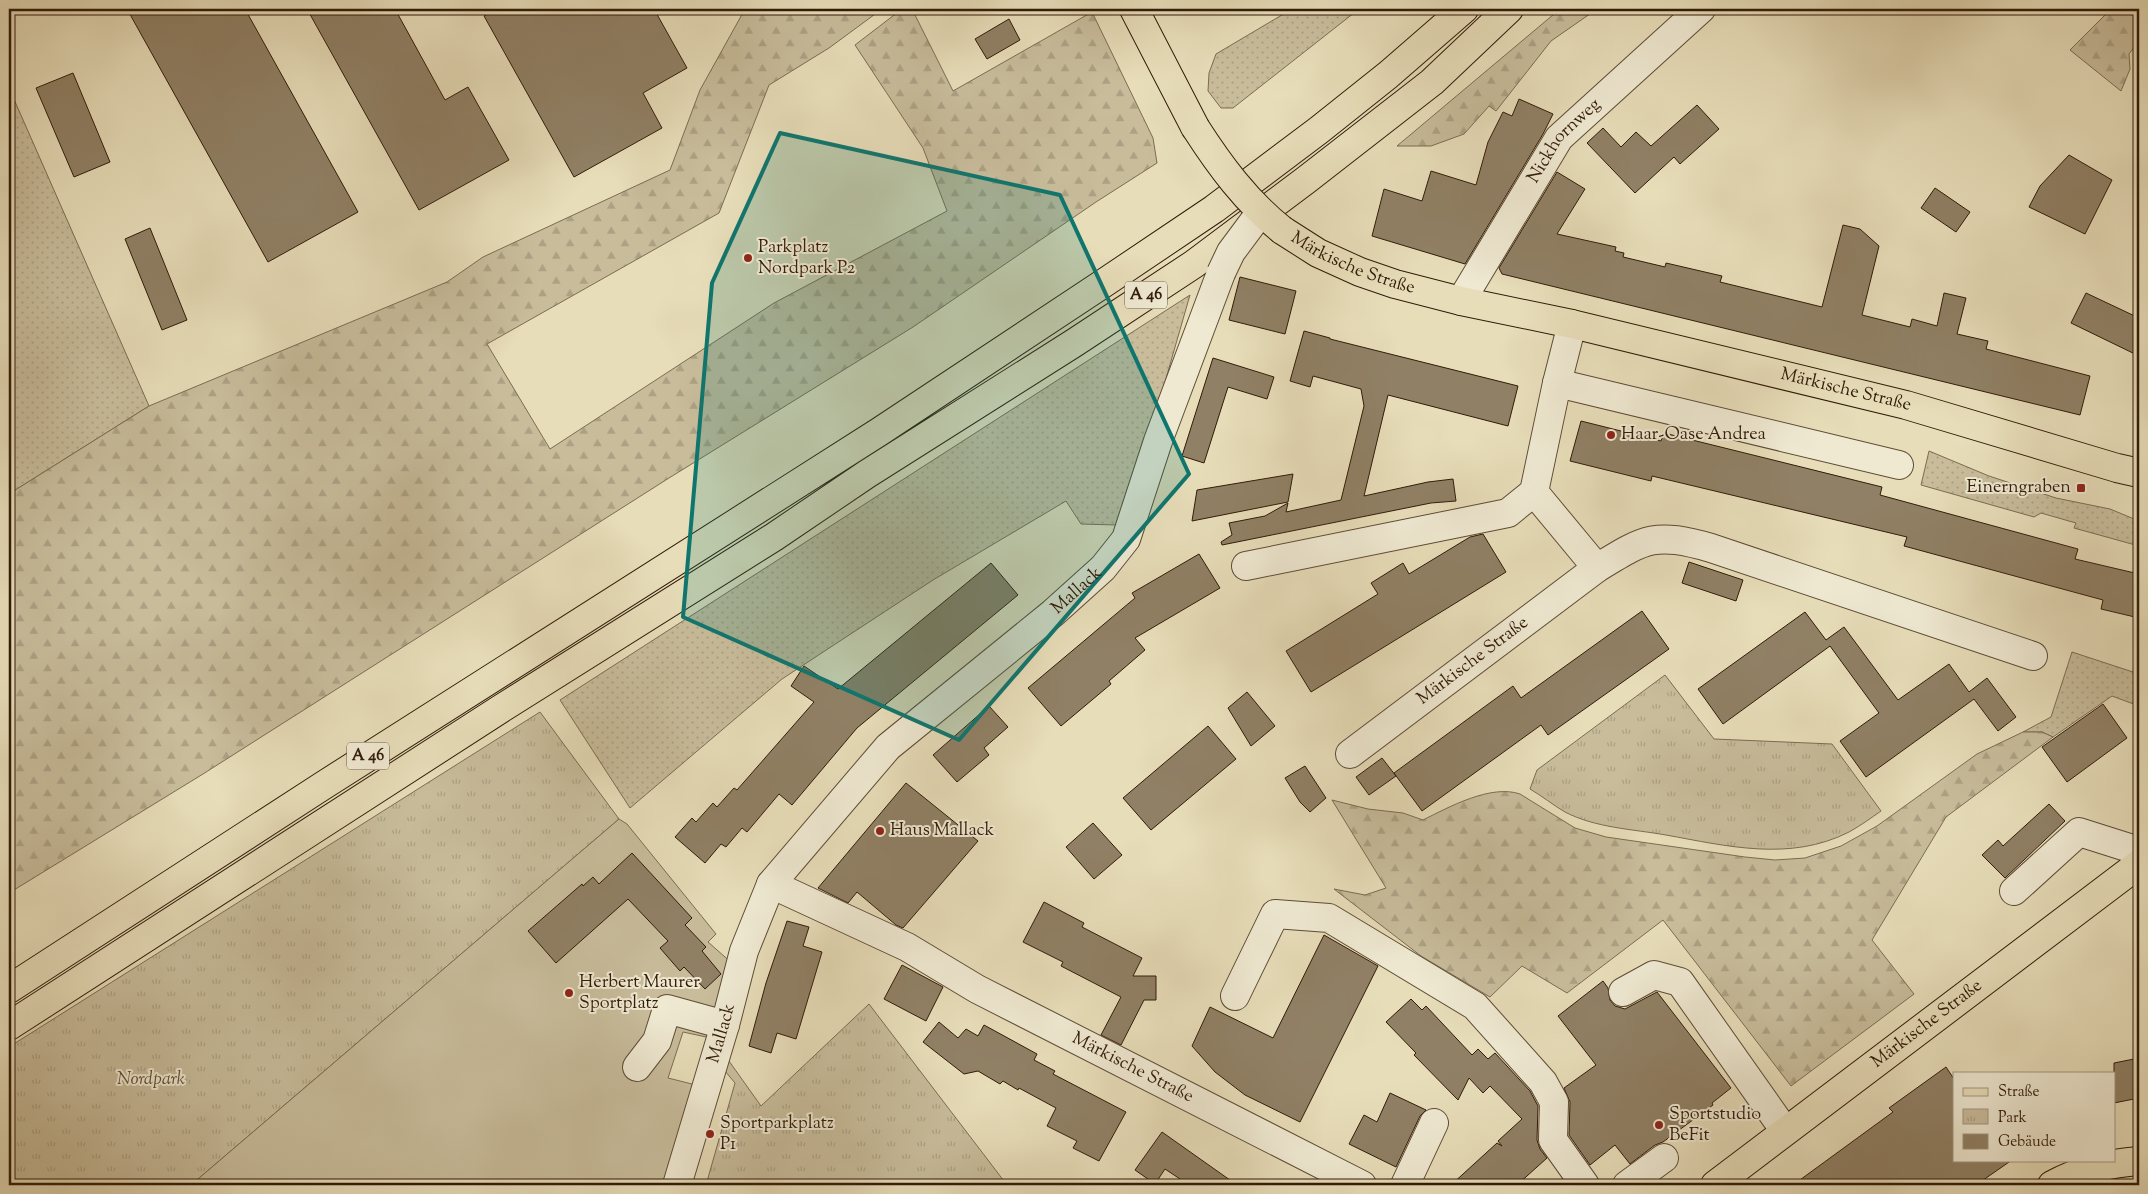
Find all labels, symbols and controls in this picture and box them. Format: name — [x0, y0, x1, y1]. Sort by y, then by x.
street label: Nickhornweg — [1521, 93, 1607, 189]
street label: Märkische Straße — [1285, 226, 1418, 302]
place label: Parkplatz Nordpark P2 — [758, 235, 856, 282]
marker: Parkplatz Nordpark P2 — [742, 252, 754, 264]
road number: A 46 — [1125, 282, 1167, 308]
street label: Märkische Straße — [1778, 362, 1914, 419]
place label: Haar-Oase Andrea — [1621, 422, 1766, 448]
marker: Haar-Oase Andrea — [1605, 429, 1617, 441]
place label: Einerngraben — [1966, 475, 2071, 501]
marker: Einerngraben — [2075, 482, 2087, 494]
street label: Mallack — [1046, 561, 1109, 621]
street label: Märkische Straße — [1412, 611, 1534, 712]
road number: A 46 — [347, 742, 389, 769]
place label: Haus Mallack — [890, 818, 995, 844]
marker: Haus Mallack — [874, 825, 886, 837]
place label: Herbert Maurer Sportplatz — [579, 970, 700, 1017]
street label: Märkische Straße — [1866, 974, 1988, 1075]
marker: Herbert Maurer Sportplatz — [563, 987, 575, 999]
street label: Mallack — [701, 1001, 743, 1067]
street label: Märkische Straße — [1067, 1026, 1198, 1110]
park label: Nordpark — [117, 1067, 185, 1093]
legend — [1953, 1072, 2116, 1162]
text: Straße — [1998, 1082, 2040, 1103]
place label: Sportstudio BeFit — [1669, 1102, 1761, 1149]
text: Park — [1998, 1108, 2027, 1129]
place label: Sportparkplatz P1 — [720, 1111, 834, 1158]
marker: Sportstudio BeFit — [1653, 1119, 1665, 1131]
marker: Sportparkplatz P1 — [704, 1128, 716, 1140]
text: Gebäude — [1998, 1132, 2056, 1153]

